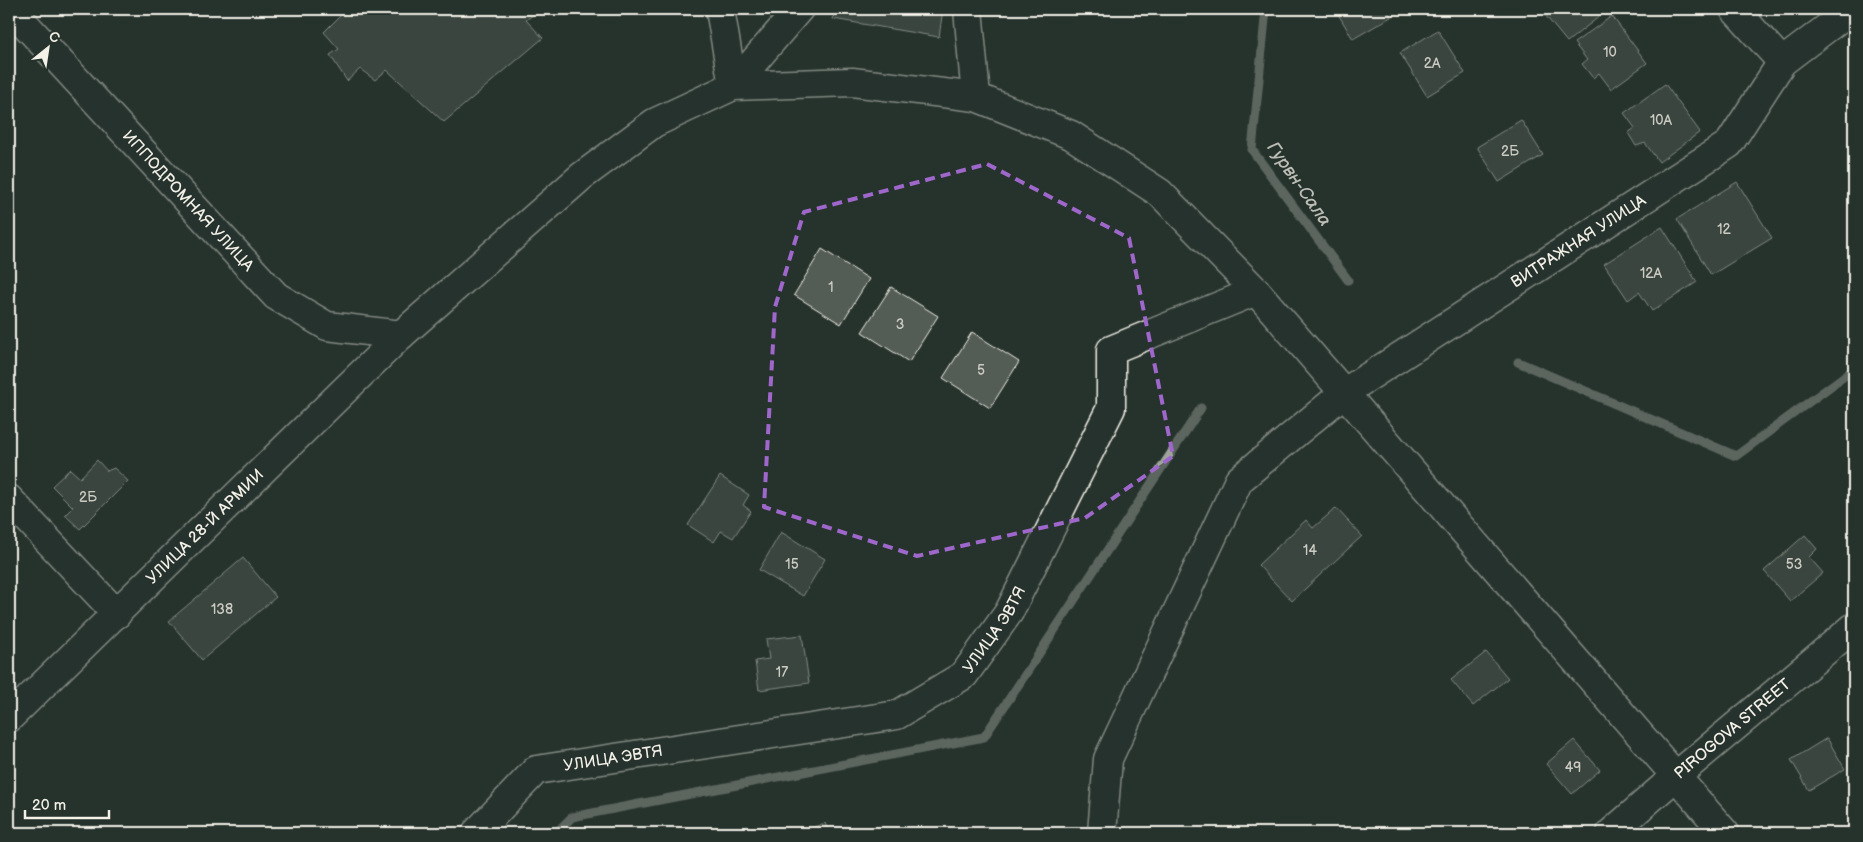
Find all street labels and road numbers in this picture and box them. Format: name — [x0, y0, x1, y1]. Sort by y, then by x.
street label: ИППОДРОМНАЯ УЛИЦА — [118, 126, 258, 275]
street label: ВИТРАЖНАЯ УЛИЦА — [1507, 191, 1650, 292]
street label: УЛИЦА 28-Й АРМИИ — [142, 465, 268, 588]
street label: УЛИЦА ЭВТЯ — [959, 583, 1030, 677]
street label: PIROGOVA STREET — [1670, 674, 1795, 783]
street label: УЛИЦА ЭВТЯ — [562, 741, 664, 775]

